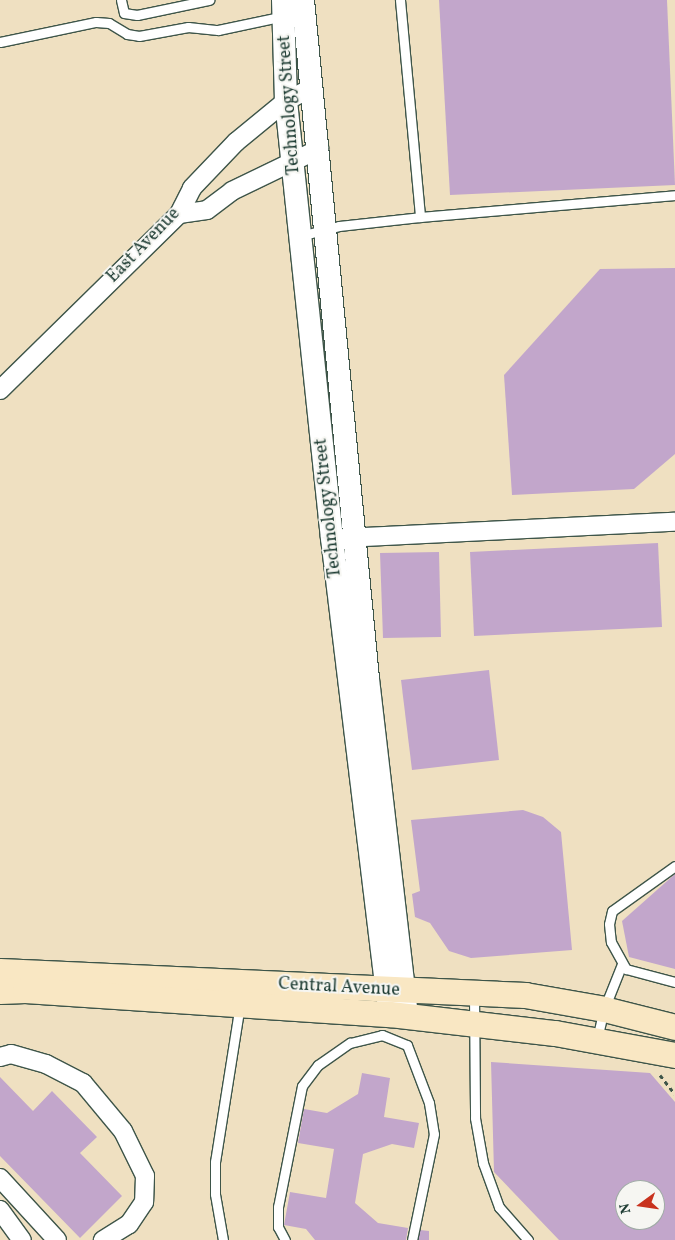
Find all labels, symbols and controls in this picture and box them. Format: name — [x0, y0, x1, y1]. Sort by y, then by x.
street label: Technology Street — [274, 34, 306, 176]
street label: East Avenue — [103, 204, 185, 288]
street label: Technology Street — [311, 437, 347, 579]
street label: Central Avenue — [278, 974, 400, 1002]
north arrow — [615, 1180, 665, 1230]
text: N — [615, 1201, 636, 1216]

